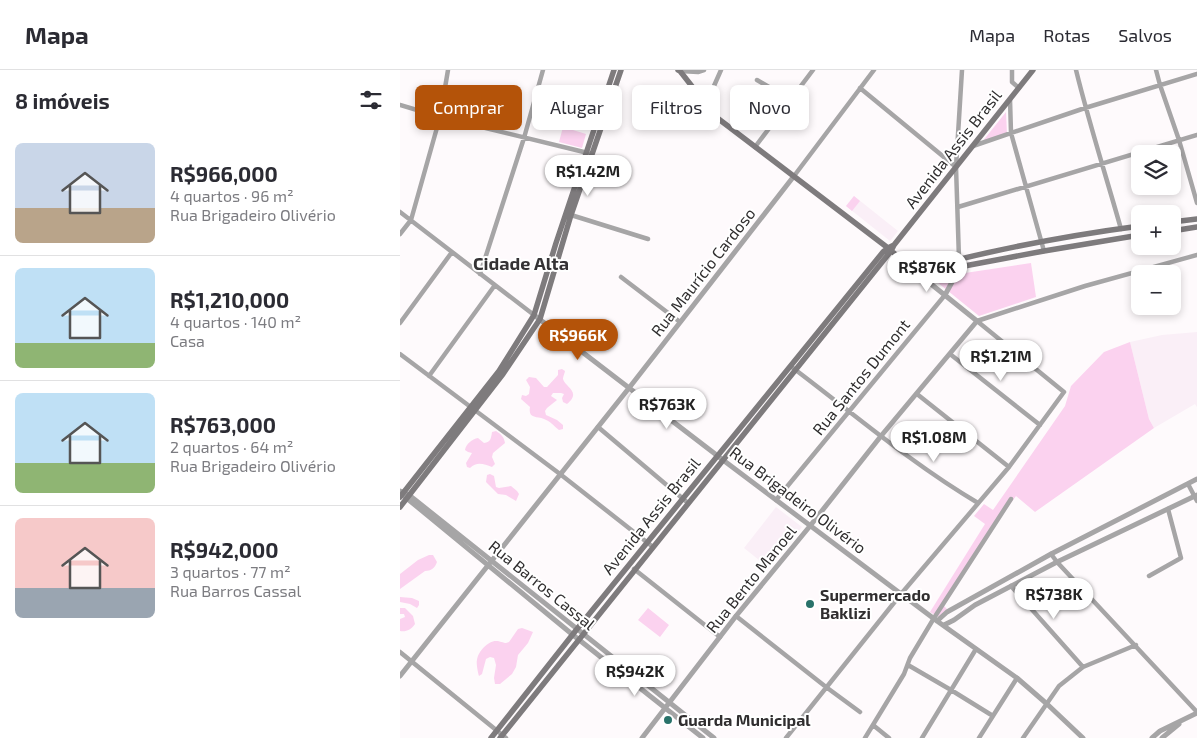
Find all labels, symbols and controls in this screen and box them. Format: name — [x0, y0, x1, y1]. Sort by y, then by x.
text: Mapa — [25, 20, 89, 49]
text: Mapa — [969, 24, 1015, 46]
text: Rotas — [1043, 24, 1090, 46]
text: Salvos — [1118, 24, 1172, 46]
chip: Comprar — [415, 85, 522, 130]
chip: Alugar — [532, 85, 622, 130]
chip: Filtros — [632, 85, 720, 130]
chip: Novo — [730, 85, 809, 130]
icon: filters — [357, 86, 385, 114]
street label: Avenida Assis Brasil — [901, 86, 1005, 212]
text: 8 imóveis — [15, 88, 110, 113]
map controls — [1131, 145, 1181, 315]
button: layers — [1131, 145, 1181, 195]
pin: R$1.42M — [542, 154, 634, 197]
text: R$966,000 — [170, 161, 278, 186]
text: R$1.42M — [556, 161, 620, 180]
icon: home — [55, 163, 115, 223]
text: 4 quartos · 96 m² — [170, 186, 294, 205]
street label: Rua Maurício Cardoso — [647, 204, 759, 340]
text: Rua Brigadeiro Olivério — [170, 205, 336, 224]
button: + — [1131, 205, 1181, 255]
pin: R$876K — [886, 250, 968, 293]
district label: Cidade Alta — [473, 252, 569, 274]
text: R$876K — [898, 257, 956, 276]
button: − — [1131, 265, 1181, 315]
text: R$1,210,000 — [170, 287, 289, 312]
icon: home — [55, 288, 115, 348]
text: 4 quartos · 140 m² — [170, 312, 301, 331]
street label: Rua Santos Dumont — [808, 315, 913, 438]
pin: R$966K — [537, 318, 619, 361]
text: R$966K — [549, 325, 607, 344]
text: Casa — [170, 331, 205, 350]
pin: R$1.21M — [955, 340, 1047, 382]
text: R$1.21M — [970, 346, 1032, 365]
pin: R$763K — [626, 388, 708, 430]
text: R$763K — [639, 394, 695, 413]
text: R$763,000 — [170, 412, 276, 437]
icon: home — [55, 413, 115, 473]
pin: R$1.08M — [888, 420, 980, 463]
text: R$1.08M — [901, 427, 967, 446]
text: 2 quartos · 64 m² — [170, 437, 293, 456]
street label: Rua Brigadeiro Olivério — [726, 442, 870, 557]
street label: Avenida Assis Brasil — [598, 453, 704, 578]
text: Rua Brigadeiro Olivério — [170, 456, 336, 475]
street label: Rua Bento Manoel — [702, 521, 800, 636]
street label: Rua Barros Cassal — [485, 536, 599, 633]
text: R$942,000 — [170, 537, 279, 562]
icon: home — [55, 538, 115, 598]
text: 3 quartos · 77 m² — [170, 562, 291, 581]
pin: R$738K — [1013, 578, 1095, 620]
text: Rua Barros Cassal — [170, 581, 301, 600]
text: R$738K — [1025, 584, 1083, 603]
place label: Supermercado Baklizi — [820, 585, 930, 622]
marker: Supermercado Baklizi — [804, 598, 816, 610]
pin: R$942K — [594, 654, 676, 697]
text: R$942K — [606, 661, 664, 680]
place label: Guarda Municipal — [678, 710, 811, 729]
marker: Guarda Municipal — [662, 714, 674, 726]

